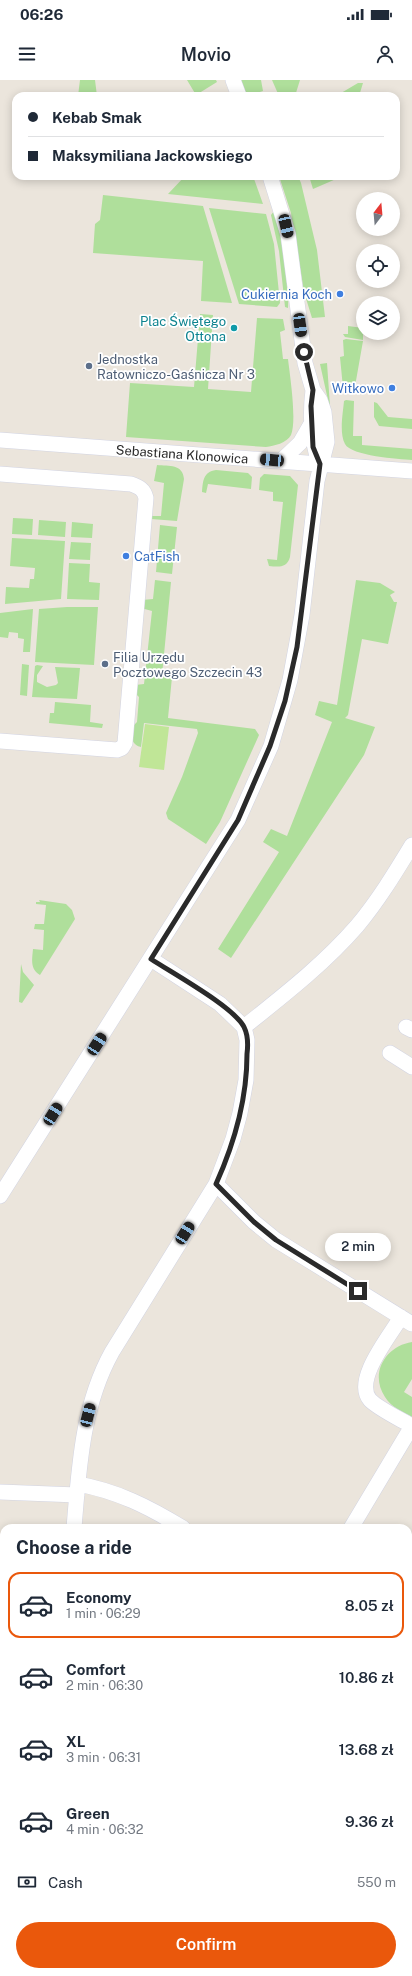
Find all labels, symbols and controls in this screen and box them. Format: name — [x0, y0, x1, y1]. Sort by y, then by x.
text: 06:26 — [20, 6, 63, 23]
icon: menu — [16, 43, 38, 65]
icon: person — [374, 43, 396, 65]
text: Movio — [181, 44, 231, 65]
text: Kebab Smak — [52, 109, 142, 126]
text: Maksymiliana Jackowskiego — [52, 147, 253, 164]
north arrow — [356, 192, 400, 236]
map controls — [356, 192, 400, 340]
car — [277, 213, 295, 239]
button: locate — [356, 244, 400, 288]
place label: Cukiernia Koch — [241, 287, 332, 302]
marker: Cukiernia Koch — [335, 289, 345, 299]
button: layers — [356, 296, 400, 340]
car — [292, 312, 308, 338]
place label: Plac Świętego Ottona — [140, 313, 226, 344]
marker: Plac Świętego Ottona — [229, 323, 239, 333]
route start — [295, 343, 313, 361]
place label: Jednostka Ratowniczo-Gaśnicza Nr 3 — [97, 352, 255, 382]
marker: Jednostka Ratowniczo-Gaśnicza Nr 3 — [84, 361, 94, 371]
place label: Witkowo — [332, 381, 384, 396]
marker: Witkowo — [387, 383, 397, 393]
street label: Sebastiana Klonowica — [115, 442, 249, 467]
car — [260, 453, 284, 467]
place label: CatFish — [134, 549, 180, 564]
marker: CatFish — [121, 551, 131, 561]
place label: Filia Urzędu Pocztowego Szczecin 43 — [113, 650, 262, 680]
marker: Filia Urzędu Pocztowego Szczecin 43 — [100, 659, 110, 669]
car — [85, 1031, 109, 1057]
car — [42, 1101, 64, 1127]
car — [174, 1220, 196, 1246]
callout: 2 min — [325, 1233, 391, 1261]
text: 2 min — [341, 1239, 375, 1254]
route end — [349, 1282, 367, 1300]
car — [79, 1402, 97, 1428]
text: Choose a ride — [16, 1537, 132, 1558]
icon: car — [18, 1587, 54, 1623]
text: Economy — [66, 1589, 131, 1606]
text: 8.05 zł — [345, 1597, 394, 1614]
text: 1 min · 06:29 — [66, 1606, 141, 1621]
icon: car — [18, 1659, 54, 1695]
text: Comfort — [66, 1661, 126, 1678]
text: 10.86 zł — [339, 1669, 394, 1686]
text: 2 min · 06:30 — [66, 1678, 143, 1693]
icon: car — [18, 1731, 54, 1767]
text: XL — [66, 1733, 85, 1750]
text: 13.68 zł — [338, 1741, 394, 1758]
text: 3 min · 06:31 — [66, 1750, 141, 1765]
icon: car — [18, 1803, 54, 1839]
text: Green — [66, 1805, 110, 1822]
text: 9.36 zł — [345, 1813, 394, 1830]
text: 4 min · 06:32 — [66, 1822, 143, 1837]
icon: cash — [16, 1871, 38, 1893]
text: Cash — [48, 1874, 83, 1891]
text: 550 m — [357, 1875, 396, 1890]
button: Confirm — [16, 1922, 396, 1968]

